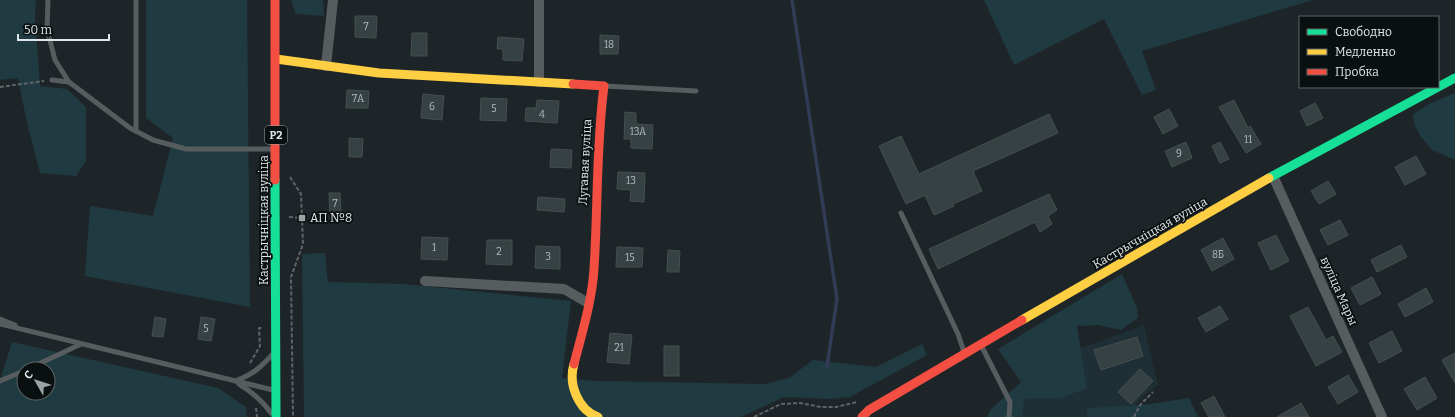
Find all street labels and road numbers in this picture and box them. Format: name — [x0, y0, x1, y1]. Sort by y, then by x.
street label: Лугавая вуліца — [576, 118, 594, 205]
road number: Р2 — [265, 126, 287, 144]
street label: Кастрычніцкая вуліца — [257, 155, 271, 285]
street label: Кастрычніцкая вуліца — [1090, 194, 1210, 272]
street label: вуліца Мары — [1318, 254, 1361, 328]

